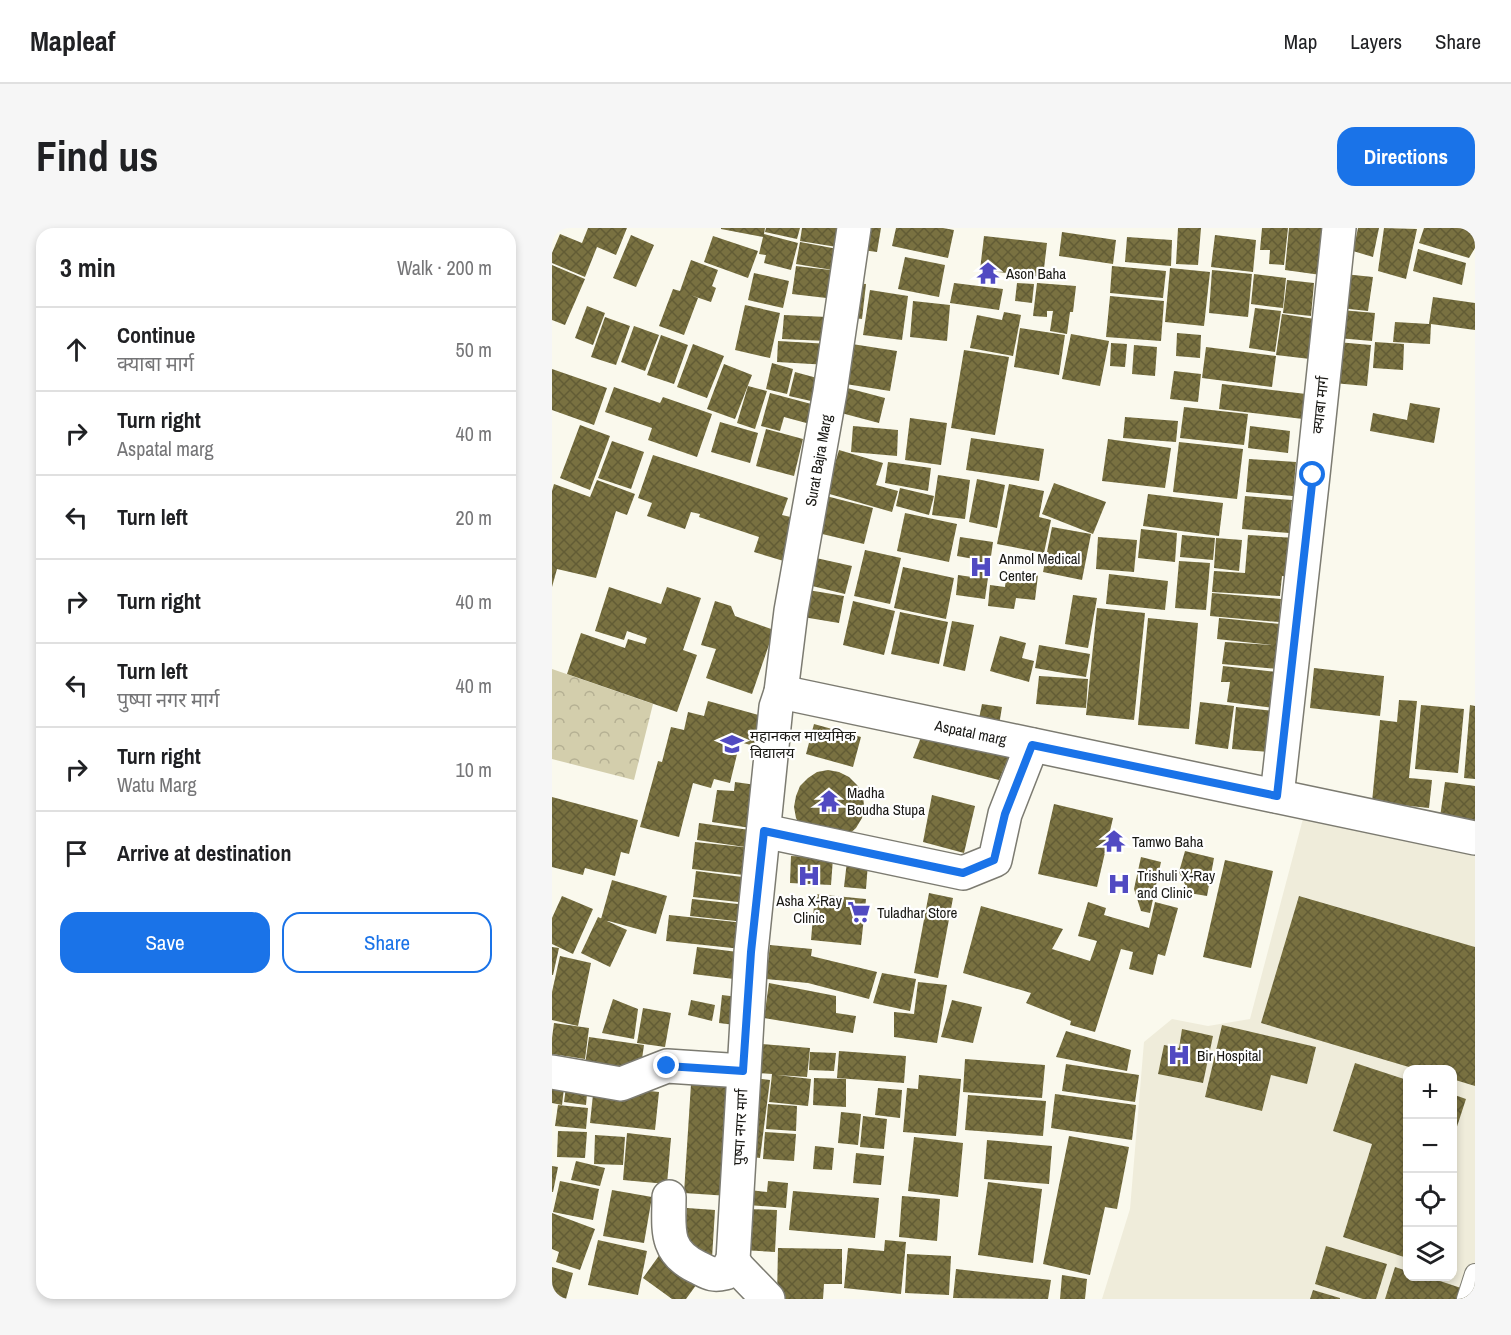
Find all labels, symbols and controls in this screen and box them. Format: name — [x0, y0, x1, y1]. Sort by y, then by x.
text: Mapleaf — [30, 22, 115, 60]
text: Map — [1284, 27, 1317, 56]
text: Layers — [1350, 27, 1402, 56]
text: Share — [1435, 27, 1481, 56]
button: Directions — [1337, 127, 1475, 186]
text: Find us — [36, 128, 158, 184]
text: 3 min — [60, 250, 116, 285]
text: Walk · 200 m — [397, 254, 492, 281]
temple icon: Ason Baha — [975, 260, 1001, 286]
place label: Ason Baha — [1005, 263, 1066, 284]
text: Continue — [117, 320, 195, 350]
icon: ahead — [60, 333, 93, 366]
text: 50 m — [456, 336, 492, 363]
text: क्याबा मार्ग — [117, 350, 194, 377]
street label: क्याबा मार्ग — [1307, 374, 1334, 435]
text: Turn right — [117, 405, 201, 435]
street label: Surat Bajra Marg — [799, 412, 836, 508]
icon: right — [60, 417, 93, 450]
text: 40 m — [456, 420, 492, 447]
text: Aspatal marg — [117, 435, 214, 462]
route start — [1299, 461, 1325, 487]
icon: left — [60, 501, 93, 534]
text: Turn left — [117, 502, 188, 532]
text: 20 m — [456, 504, 492, 531]
place label: Anmol Medical Center — [998, 548, 1080, 586]
hospital icon: Anmol Medical Center — [968, 554, 994, 580]
icon: right — [60, 585, 93, 618]
text: Turn right — [117, 586, 201, 616]
text: 40 m — [456, 588, 492, 615]
text: Turn left — [117, 656, 188, 686]
icon: left — [60, 669, 93, 702]
text: 40 m — [456, 672, 492, 699]
text: पुष्पा नगर मार्ग — [117, 686, 219, 713]
street label: Aspatal marg — [932, 714, 1009, 750]
place label: महानकल माध्यमिक विद्यालय — [750, 725, 856, 763]
school or university icon: महानकल माध्यमिक विद्यालय — [719, 731, 745, 757]
text: Turn right — [117, 741, 201, 771]
icon: right — [60, 753, 93, 786]
text: 10 m — [456, 756, 492, 783]
text: Watu Marg — [117, 771, 197, 798]
place label: Madha Boudha Stupa — [847, 782, 925, 820]
temple icon: Madha Boudha Stupa — [816, 788, 842, 814]
temple icon: Tamwo Baha — [1101, 828, 1127, 854]
place label: Tamwo Baha — [1132, 831, 1204, 852]
icon: arrive — [60, 837, 93, 870]
text: Arrive at destination — [117, 838, 291, 868]
hospital icon: Asha X-Ray Clinic — [796, 863, 822, 889]
place label: Trishuli X-Ray and Clinic — [1137, 865, 1216, 903]
hospital icon: Trishuli X-Ray and Clinic — [1106, 871, 1132, 897]
place label: Asha X-Ray Clinic — [775, 890, 843, 928]
supermarket icon: Tuladhar Store — [846, 899, 872, 925]
place label: Tuladhar Store — [877, 902, 957, 923]
button: Save — [60, 912, 270, 973]
button: Share — [282, 912, 492, 973]
hospital icon: Bir Hospital — [1166, 1042, 1192, 1068]
place label: Bir Hospital — [1197, 1045, 1261, 1066]
route end — [653, 1052, 679, 1078]
map controls — [1403, 1065, 1457, 1281]
button: + — [1403, 1065, 1457, 1119]
street label: पुष्पा नगर मार्ग — [728, 1087, 753, 1166]
button: − — [1403, 1119, 1457, 1173]
button: locate — [1403, 1173, 1457, 1227]
button: layers — [1403, 1227, 1457, 1281]

